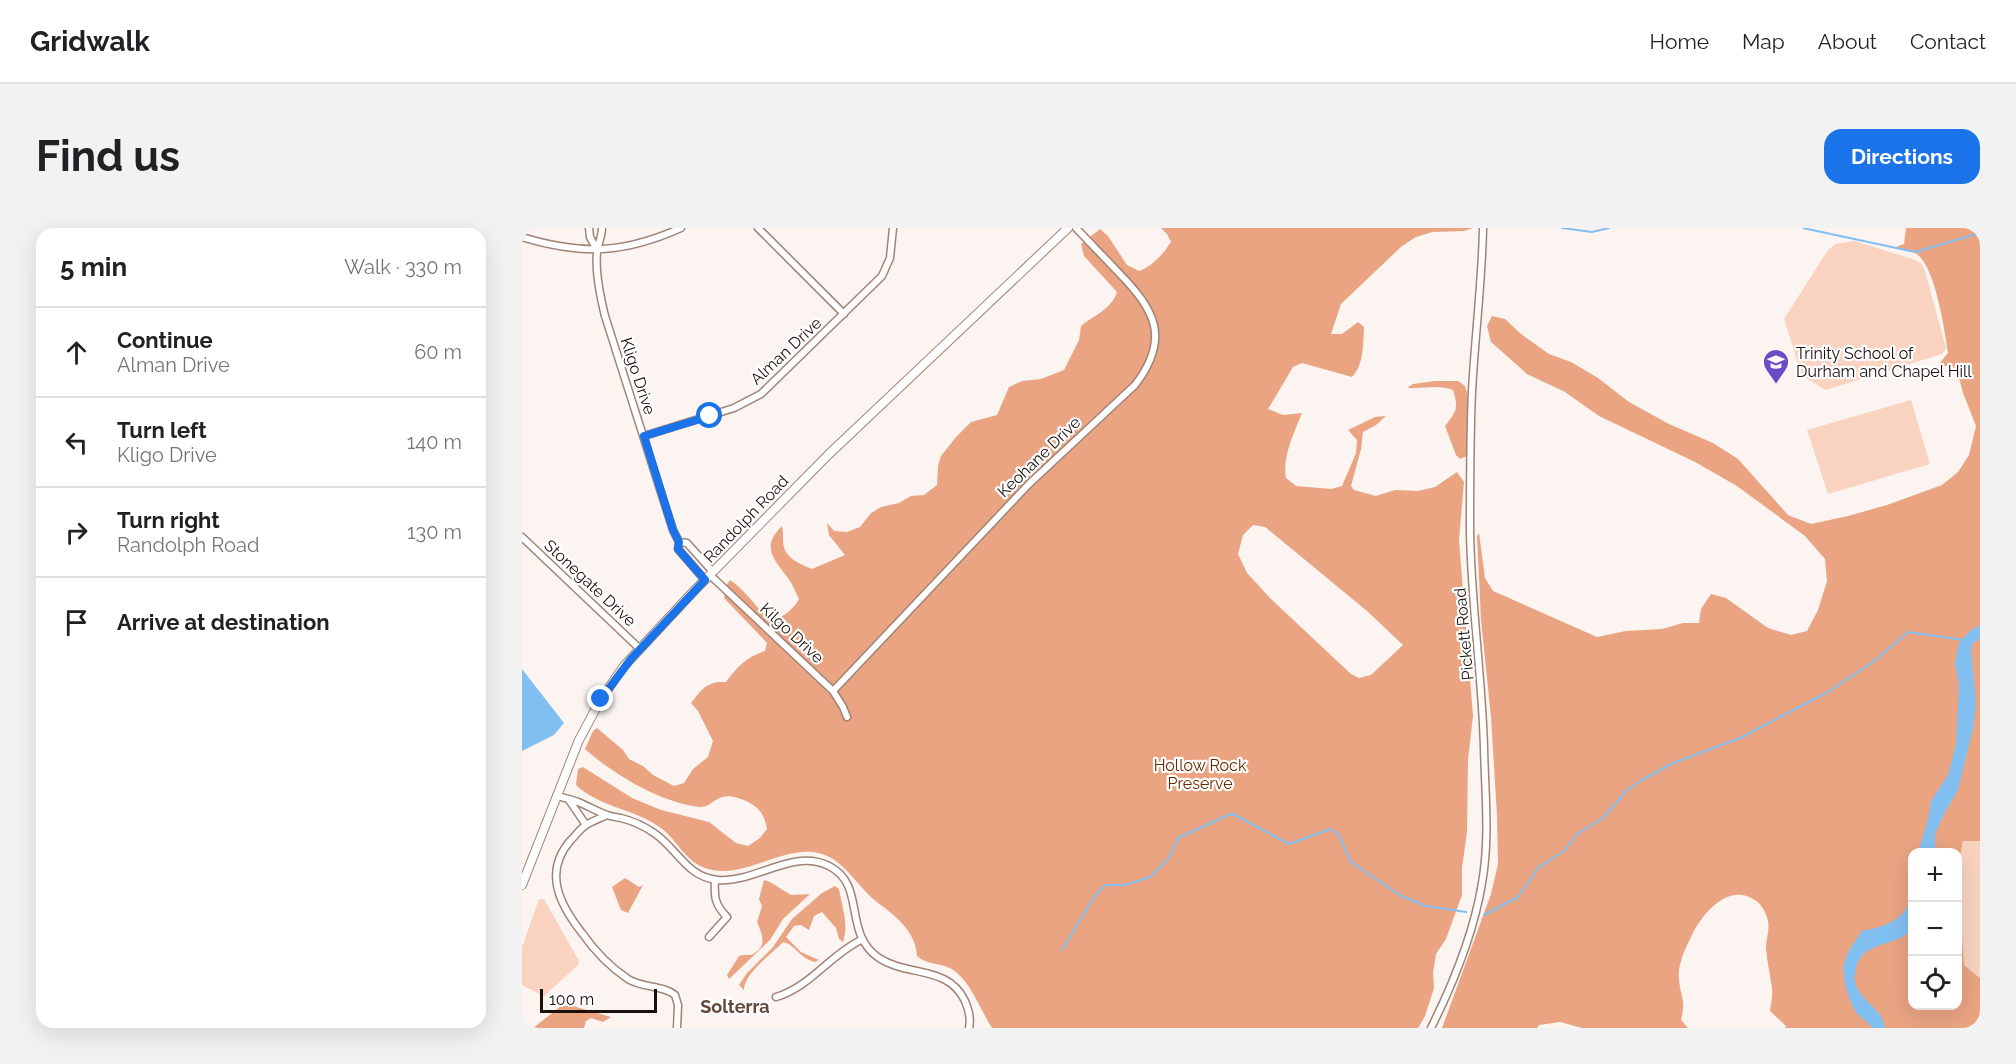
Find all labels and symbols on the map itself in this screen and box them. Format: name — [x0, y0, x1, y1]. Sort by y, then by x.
street label: Alman Drive — [747, 313, 825, 389]
street label: Kligo Drive — [617, 335, 659, 417]
place label: Trinity School of Durham and Chapel Hill — [1796, 344, 1972, 381]
school or university icon: Trinity School of Durham and Chapel Hill — [1761, 347, 1791, 385]
route start — [696, 402, 722, 428]
street label: Keohane Drive — [994, 413, 1084, 501]
street label: Randolph Road — [700, 471, 792, 567]
street label: Stonegate Drive — [540, 536, 640, 630]
street label: Pickett Road — [1450, 587, 1478, 681]
street label: Kilgo Drive — [756, 599, 828, 667]
route end — [587, 685, 613, 711]
park label: Hollow Rock Preserve — [1154, 756, 1247, 793]
scale bar — [540, 986, 657, 1014]
district label: Solterra — [700, 996, 770, 1017]

